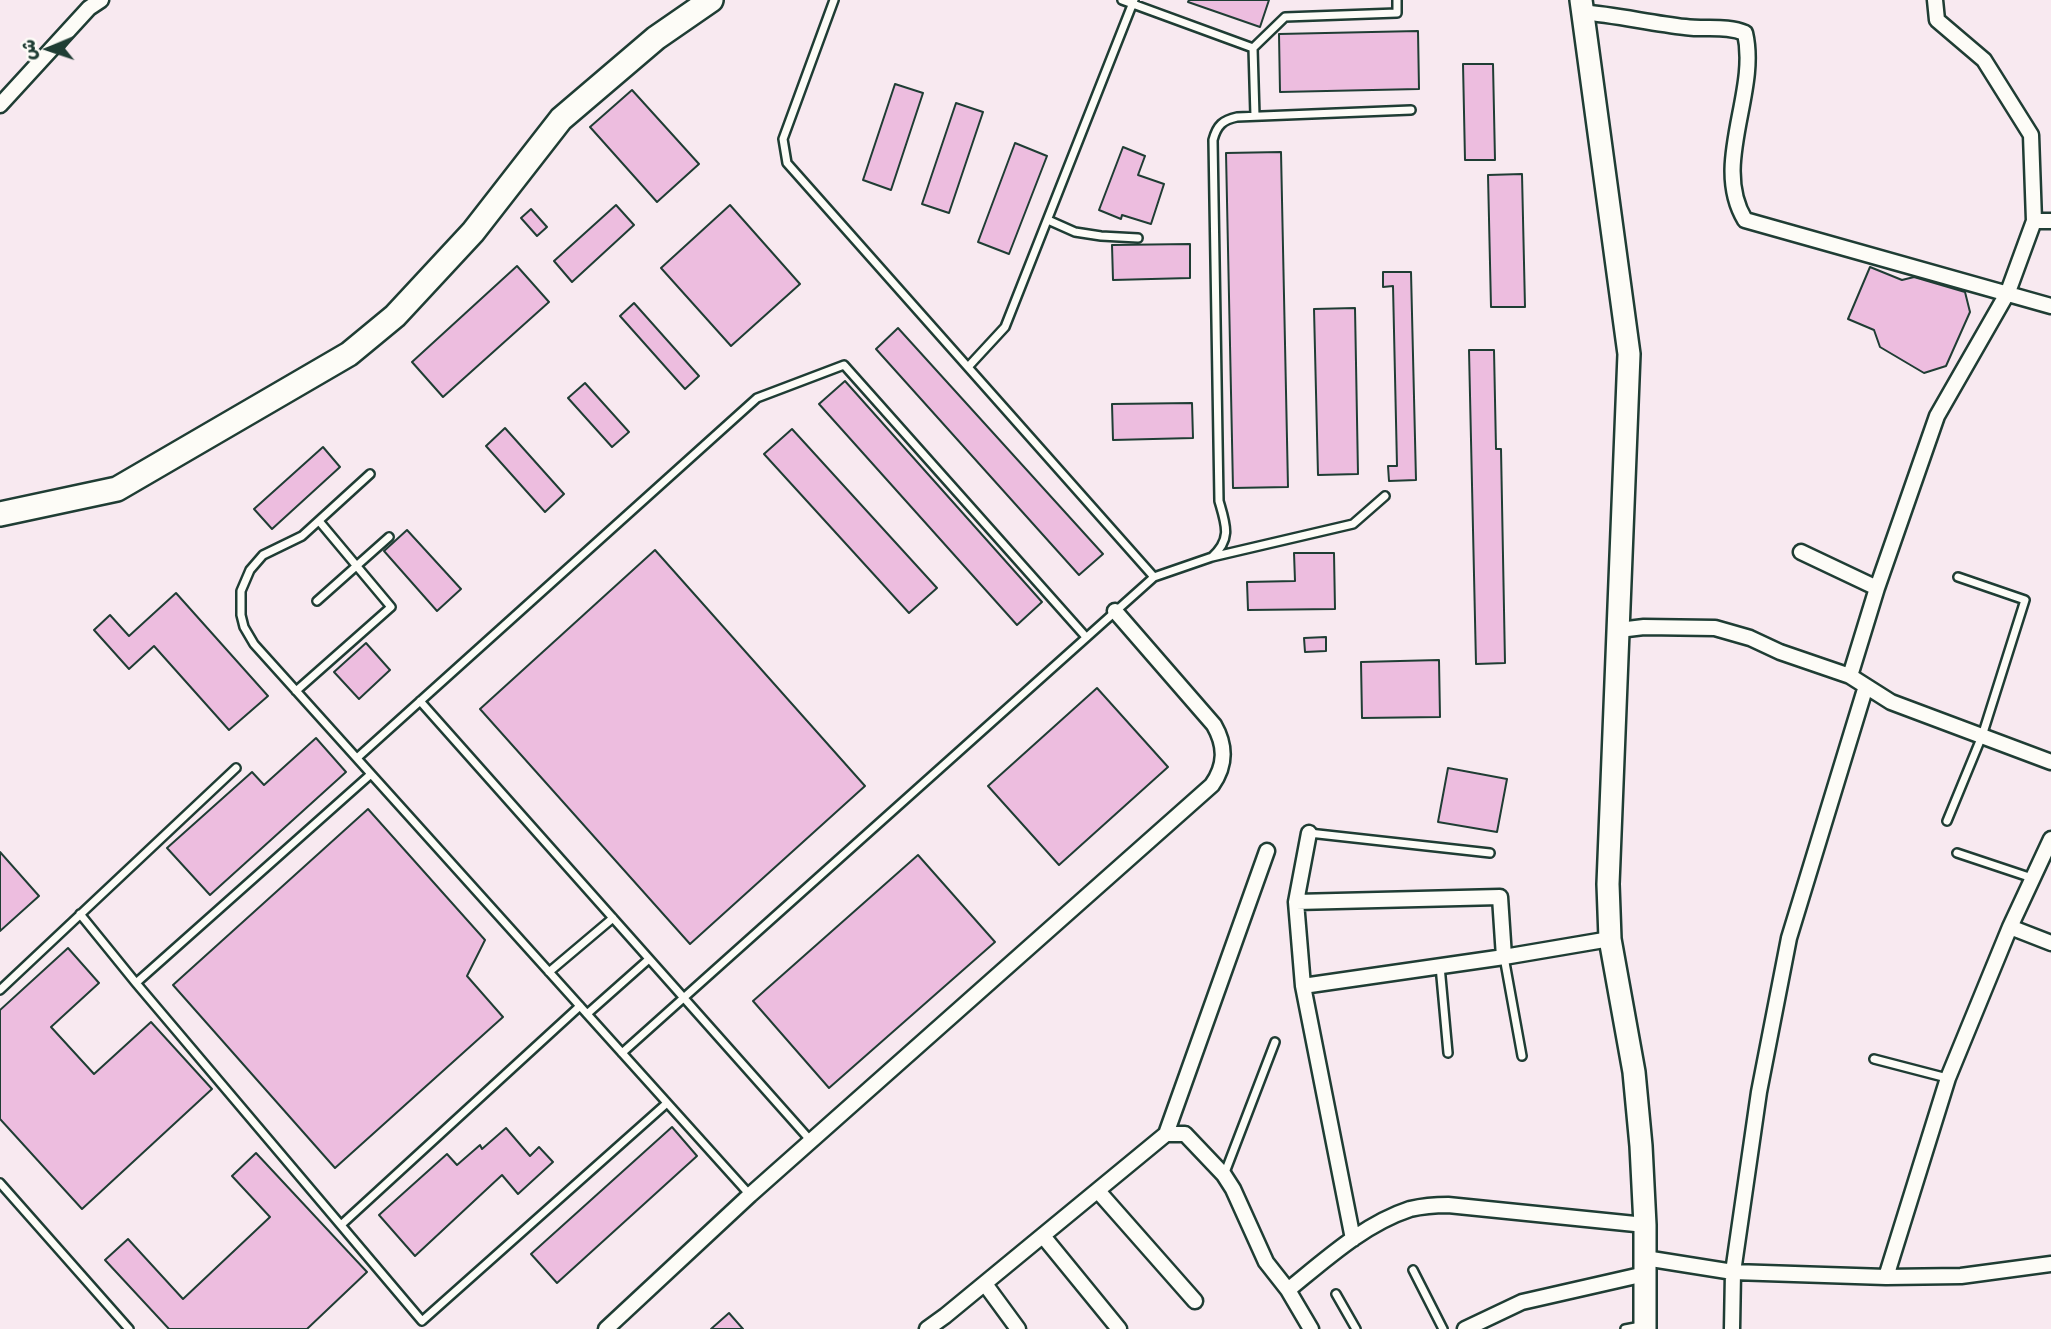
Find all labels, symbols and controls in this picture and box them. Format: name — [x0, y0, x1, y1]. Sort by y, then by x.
north arrow — [14, 14, 84, 84]
text: ش — [15, 39, 40, 61]

